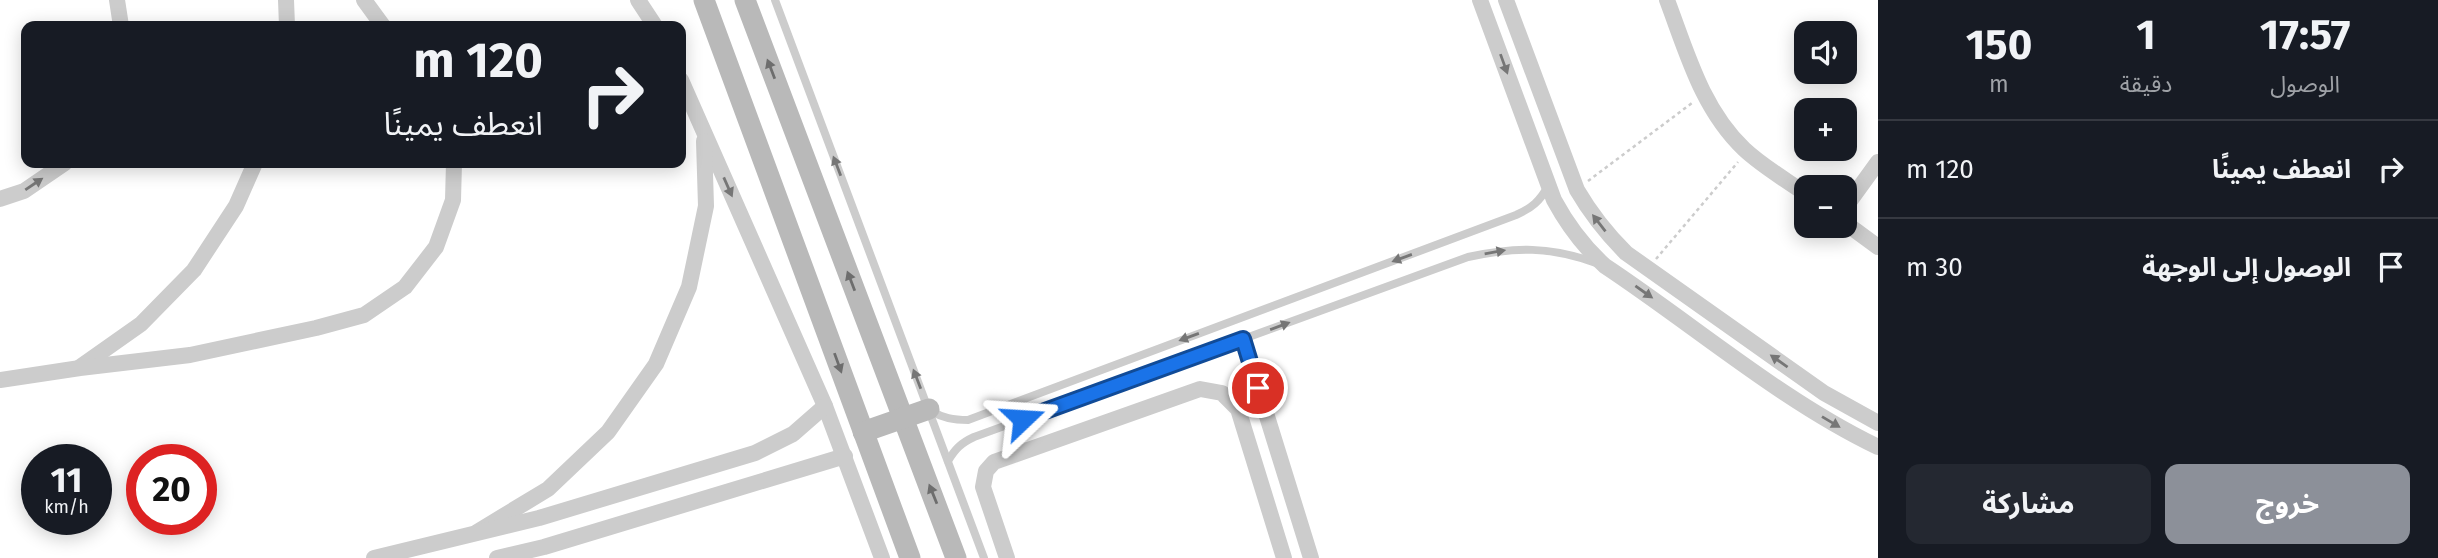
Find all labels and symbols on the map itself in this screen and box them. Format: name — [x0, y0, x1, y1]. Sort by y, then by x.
one-way arrow — [1498, 53, 1509, 74]
one-way arrow — [765, 58, 776, 79]
one-way arrow — [832, 156, 843, 177]
one-way arrow — [722, 177, 734, 197]
one-way arrow — [25, 178, 44, 191]
one-way arrow — [1591, 215, 1606, 233]
one-way arrow — [1484, 246, 1506, 257]
one-way arrow — [1391, 252, 1412, 263]
one-way arrow — [846, 271, 857, 292]
one-way arrow — [1635, 285, 1653, 299]
one-way arrow — [1269, 320, 1290, 331]
one-way arrow — [1178, 332, 1199, 343]
one-way arrow — [833, 352, 844, 373]
one-way arrow — [1770, 354, 1788, 368]
pin — [1228, 358, 1288, 418]
one-way arrow — [912, 369, 923, 390]
position arrow — [986, 382, 1060, 456]
one-way arrow — [1822, 416, 1841, 429]
speed limit sign: 20 — [126, 444, 217, 535]
one-way arrow — [928, 483, 939, 504]

